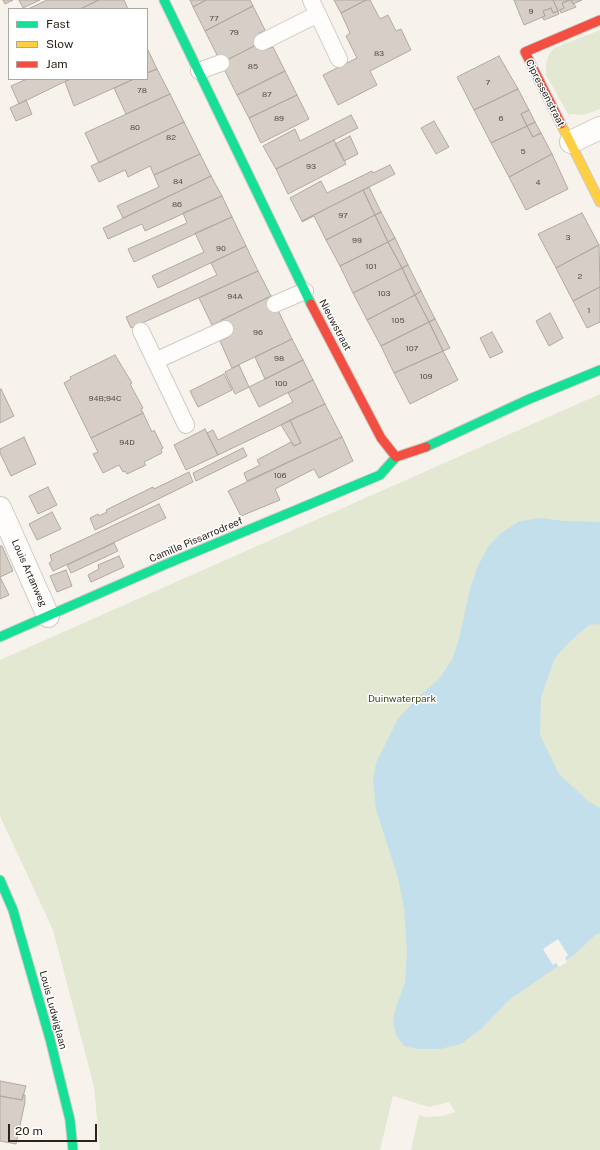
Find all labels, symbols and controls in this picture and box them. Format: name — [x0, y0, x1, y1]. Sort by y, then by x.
house number: 9 — [529, 7, 533, 17]
legend — [8, 8, 148, 80]
house number: 77 — [209, 14, 219, 24]
text: Fast — [46, 17, 70, 31]
house number: 79 — [229, 28, 239, 38]
text: Slow — [46, 37, 73, 51]
house number: 83 — [374, 49, 384, 59]
text: Jam — [46, 57, 68, 71]
street label: Cipressenstraat — [523, 57, 567, 129]
house number: 85 — [248, 62, 258, 72]
house number: 7 — [486, 78, 490, 88]
house number: 78 — [137, 86, 147, 96]
house number: 87 — [262, 90, 272, 100]
house number: 89 — [274, 114, 284, 124]
house number: 6 — [499, 114, 503, 124]
house number: 80 — [130, 123, 140, 133]
house number: 82 — [166, 133, 176, 143]
house number: 5 — [520, 147, 526, 157]
house number: 93 — [306, 162, 316, 172]
house number: 84 — [173, 177, 183, 187]
house number: 4 — [535, 178, 541, 188]
house number: 86 — [172, 200, 182, 210]
house number: 97 — [338, 211, 348, 221]
house number: 3 — [565, 233, 571, 243]
house number: 99 — [352, 236, 362, 246]
house number: 90 — [216, 244, 226, 254]
house number: 101 — [365, 262, 377, 272]
house number: 2 — [578, 272, 582, 282]
house number: 103 — [377, 289, 391, 299]
house number: 94A — [227, 292, 243, 302]
street label: Nieuwstraat — [316, 297, 354, 353]
house number: 1 — [587, 306, 591, 316]
house number: 105 — [391, 316, 405, 326]
house number: 96 — [253, 328, 263, 338]
house number: 107 — [406, 344, 418, 354]
house number: 98 — [274, 354, 284, 364]
house number: 109 — [419, 372, 433, 382]
house number: 100 — [275, 379, 287, 389]
house number: 94B;94C — [89, 394, 121, 404]
house number: 94D — [119, 438, 135, 448]
house number: 106 — [273, 471, 287, 481]
street label: Camille Pissarrodreef — [148, 515, 244, 565]
street label: Louis Artanweg — [9, 537, 49, 609]
park label: Duinwaterpark — [368, 693, 436, 705]
street label: Louis Ludwiglaan — [37, 969, 69, 1051]
scale bar — [10, 1116, 99, 1142]
text: 20 m — [15, 1124, 43, 1138]

